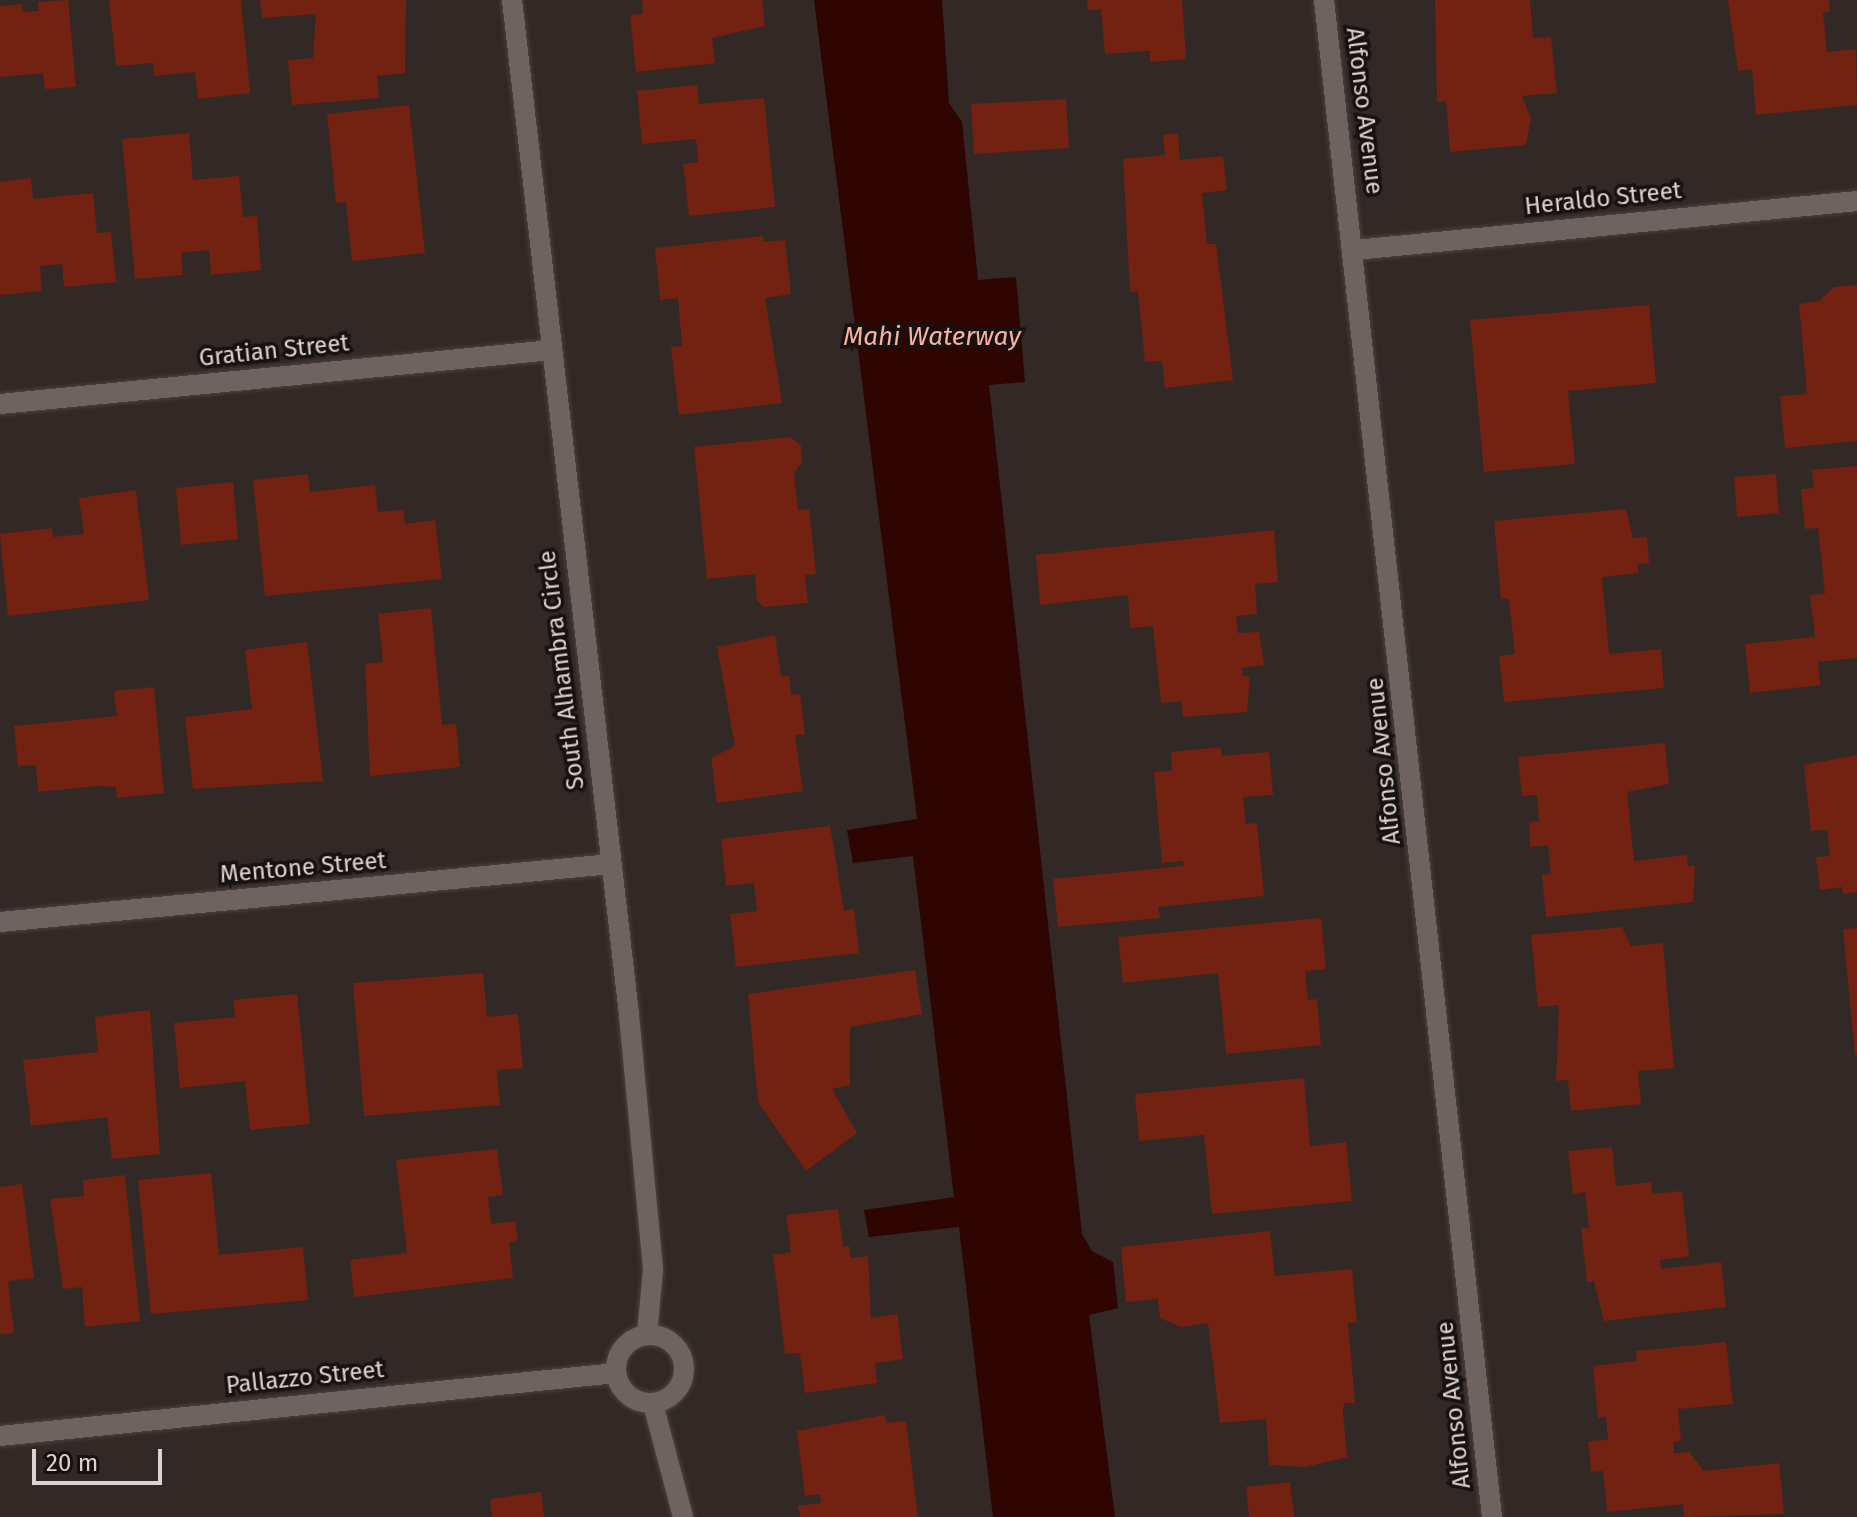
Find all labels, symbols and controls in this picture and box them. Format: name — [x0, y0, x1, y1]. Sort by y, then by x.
street label: Alfonso Avenue — [1339, 26, 1389, 196]
street label: Heraldo Street — [1523, 176, 1683, 222]
water label: Mahi Waterway — [843, 321, 1021, 353]
street label: Gratian Street — [198, 329, 350, 373]
street label: South Alhambra Circle — [533, 549, 591, 791]
street label: Alfonso Avenue — [1361, 676, 1407, 846]
street label: Mentone Street — [219, 846, 387, 890]
street label: Alfonso Avenue — [1431, 1320, 1477, 1490]
street label: Pallazzo Street — [225, 1355, 385, 1401]
scale bar — [36, 1433, 166, 1483]
text: 20 m — [46, 1449, 98, 1477]

